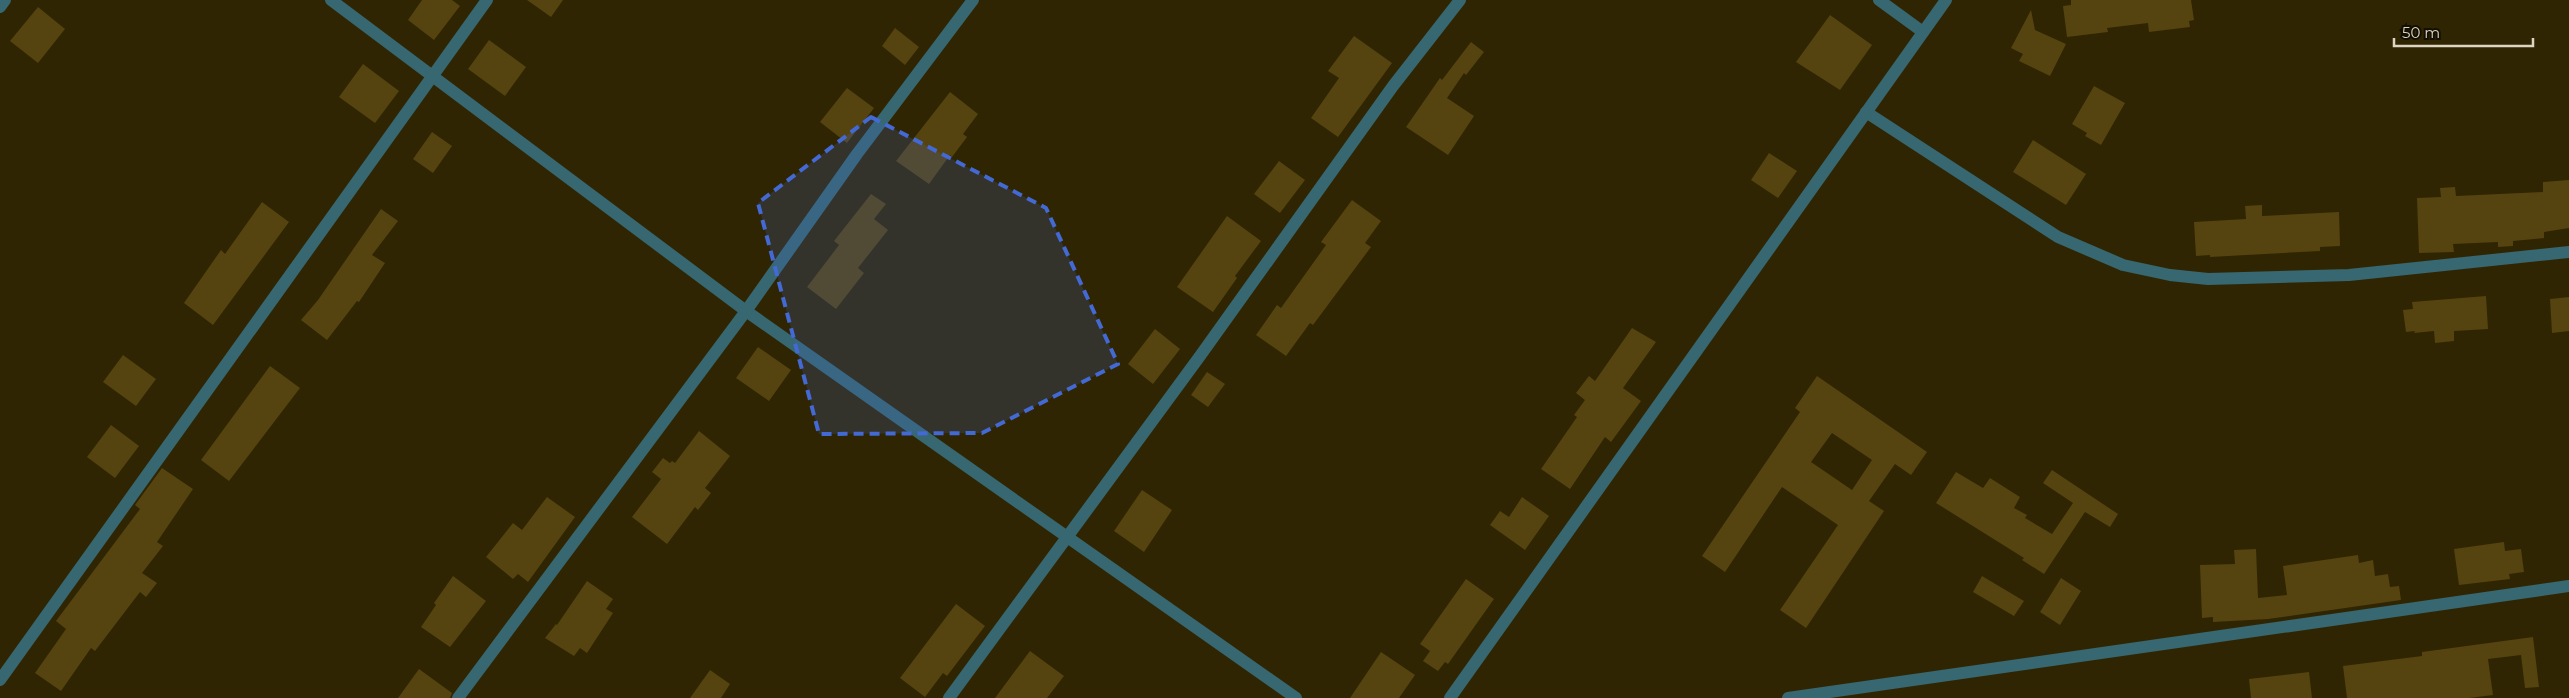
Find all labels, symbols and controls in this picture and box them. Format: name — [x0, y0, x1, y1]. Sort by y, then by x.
scale bar — [2394, 15, 2533, 47]
text: 50 m — [2402, 23, 2440, 42]

